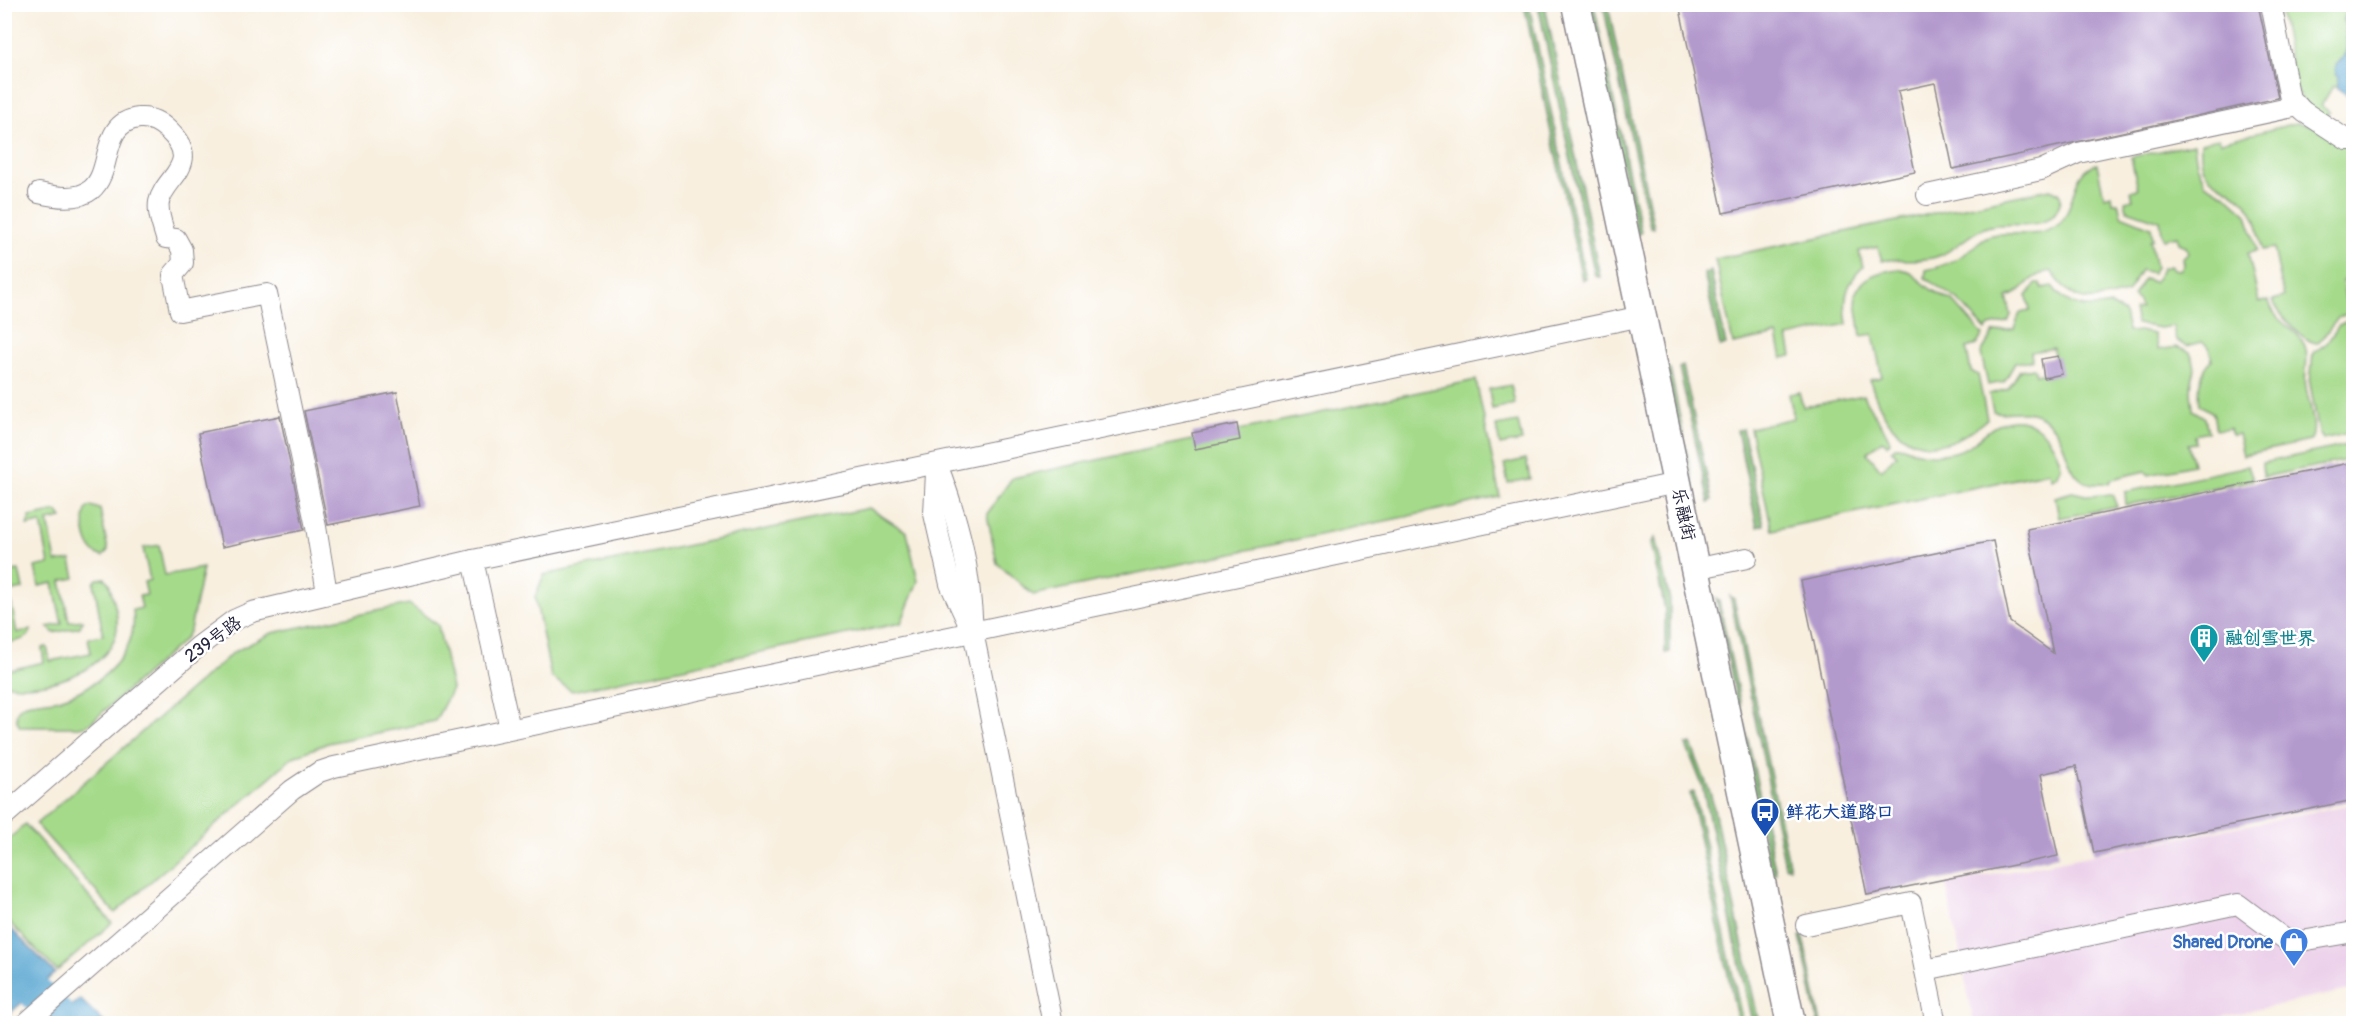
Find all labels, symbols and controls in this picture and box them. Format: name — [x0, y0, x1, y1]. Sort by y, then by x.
street label: 乐融街 — [1667, 485, 1700, 543]
street label: 239号路 — [180, 611, 246, 668]
building icon: 融创雪世界 — [2188, 622, 2220, 664]
place label: 融创雪世界 — [2225, 627, 2315, 650]
bus stop icon: 鲜花大道路口 — [1749, 796, 1781, 838]
place label: 鲜花大道路口 — [1786, 801, 1894, 824]
shop icon: Shared Drone — [2278, 926, 2310, 968]
place label: Shared Drone — [2172, 931, 2274, 954]

